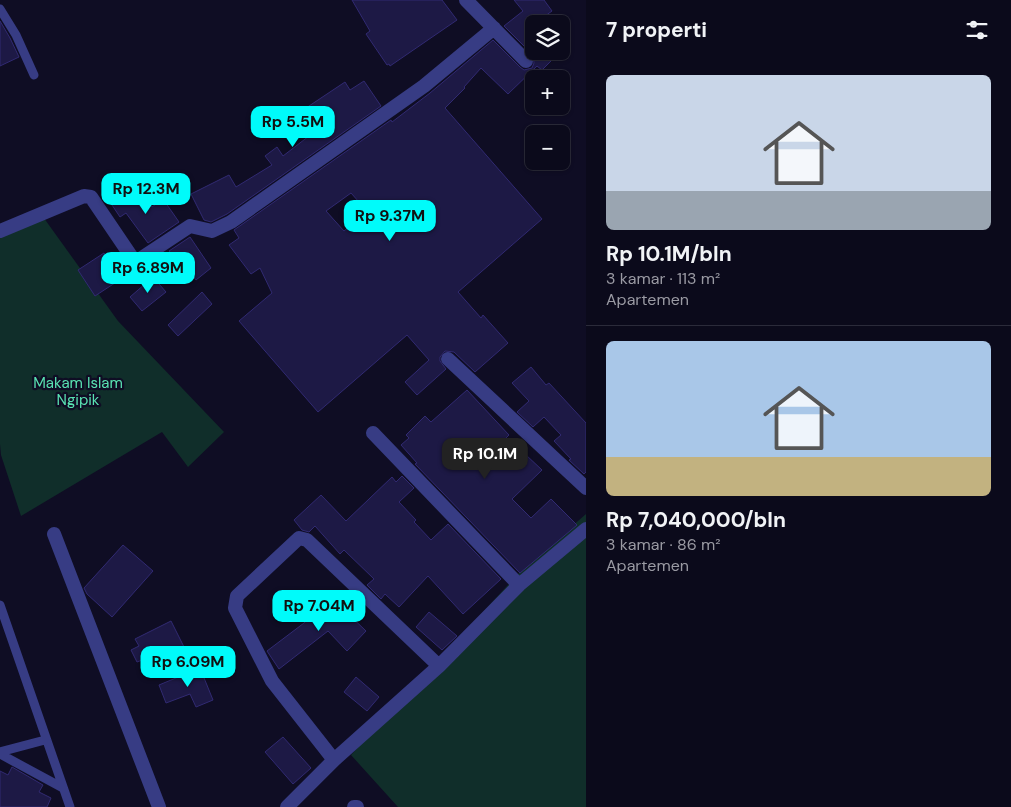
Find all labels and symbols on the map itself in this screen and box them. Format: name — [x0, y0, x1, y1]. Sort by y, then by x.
pin: Rp 5.5M — [247, 106, 339, 148]
pin: Rp 12.3M — [94, 172, 198, 215]
pin: Rp 9.37M — [338, 200, 442, 242]
pin: Rp 6.89M — [96, 252, 200, 294]
park label: Makam Islam Ngipik — [33, 373, 123, 410]
pin: Rp 10.1M — [433, 438, 537, 480]
pin: Rp 7.04M — [267, 590, 371, 632]
pin: Rp 6.09M — [136, 646, 240, 688]

